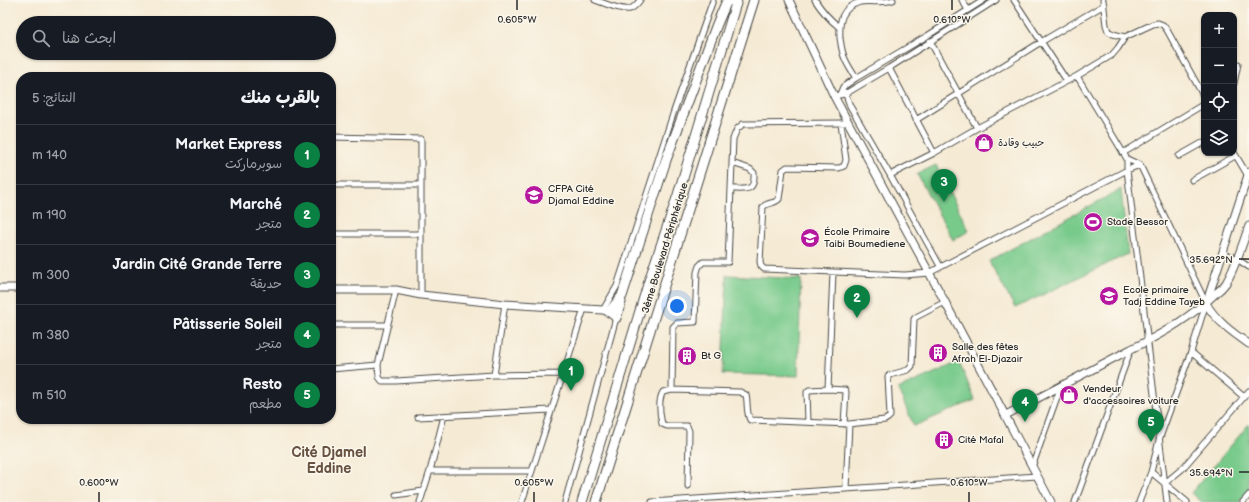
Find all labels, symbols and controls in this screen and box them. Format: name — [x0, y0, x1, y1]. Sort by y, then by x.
map controls — [1201, 12, 1237, 156]
button: + — [1201, 12, 1237, 48]
text: 0.605°W — [497, 14, 537, 26]
text: 0.610°W — [933, 14, 971, 26]
search box — [16, 16, 336, 60]
icon: search — [30, 27, 52, 49]
text: ابحث هنا — [62, 29, 116, 48]
button: − — [1201, 48, 1237, 84]
button: locate — [1201, 84, 1237, 120]
text: بالقرب منك — [241, 88, 320, 108]
text: النتائج: 5 — [32, 90, 76, 106]
button: layers — [1201, 120, 1237, 156]
shop icon: حبيب وقادة — [973, 132, 995, 154]
text: Market Express — [175, 135, 282, 154]
place label: حبيب وقادة — [998, 137, 1045, 149]
text: 140 m — [32, 147, 67, 163]
text: 1 — [304, 147, 310, 163]
text: سوبرماركت — [225, 156, 282, 172]
pin: 3 — [931, 169, 957, 202]
street label: 3ème Boulevard Périphérique — [639, 181, 691, 315]
place label: CFPA Cité Djamal Eddine — [548, 183, 614, 207]
school or university icon: CFPA Cité Djamal Eddine — [523, 184, 545, 206]
text: Marché — [230, 195, 282, 214]
text: 190 m — [32, 207, 66, 223]
text: 2 — [303, 207, 311, 223]
sports icon: Stade Bessor — [1082, 211, 1104, 233]
text: متجر — [257, 216, 282, 232]
place label: Stade Bessor — [1107, 216, 1168, 228]
place label: École Primaire Taibi Boumediene — [824, 226, 905, 250]
school or university icon: École Primaire Taibi Boumediene — [799, 227, 821, 249]
text: 35.692°N — [1189, 254, 1233, 266]
text: Jardin Cité Grande Terre — [113, 255, 282, 274]
text: 300 m — [32, 267, 70, 283]
text: 3 — [303, 267, 311, 283]
text: حديقة — [250, 276, 282, 292]
place label: Ecole primaire Tadj Eddine Tayeb — [1123, 284, 1205, 308]
pin: 2 — [844, 285, 870, 318]
school or university icon: Ecole primaire Tadj Eddine Tayeb — [1098, 285, 1120, 307]
your location — [667, 296, 687, 316]
text: Pâtisserie Soleil — [173, 315, 282, 334]
text: 380 m — [32, 327, 70, 343]
text: 4 — [303, 327, 311, 343]
text: متجر — [257, 336, 282, 352]
place label: Salle des fêtes Afrah El-Djazair — [952, 341, 1023, 365]
building icon: Salle des fêtes Afrah El-Djazair — [927, 342, 949, 364]
building icon: Bt G — [676, 345, 698, 367]
place label: Bt G — [701, 350, 722, 362]
pin: 1 — [558, 358, 584, 391]
text: Resto — [242, 375, 282, 394]
place label: Vendeur d'accessoires voiture — [1083, 383, 1179, 407]
shop icon: Vendeur d'accessoires voiture — [1058, 384, 1080, 406]
text: 510 m — [32, 387, 66, 403]
text: 5 — [303, 387, 311, 403]
pin: 4 — [1012, 389, 1038, 422]
text: مطعم — [249, 396, 282, 412]
pin: 5 — [1138, 409, 1164, 442]
building icon: Cité Mafal — [933, 429, 955, 451]
place label: Cité Mafal — [958, 434, 1004, 446]
district label: Cité Djamel Eddine — [292, 444, 366, 477]
text: 35.694°N — [1189, 467, 1233, 479]
text: 0.600°W — [79, 477, 119, 489]
text: 0.605°W — [514, 477, 554, 489]
text: 0.610°W — [950, 477, 988, 489]

